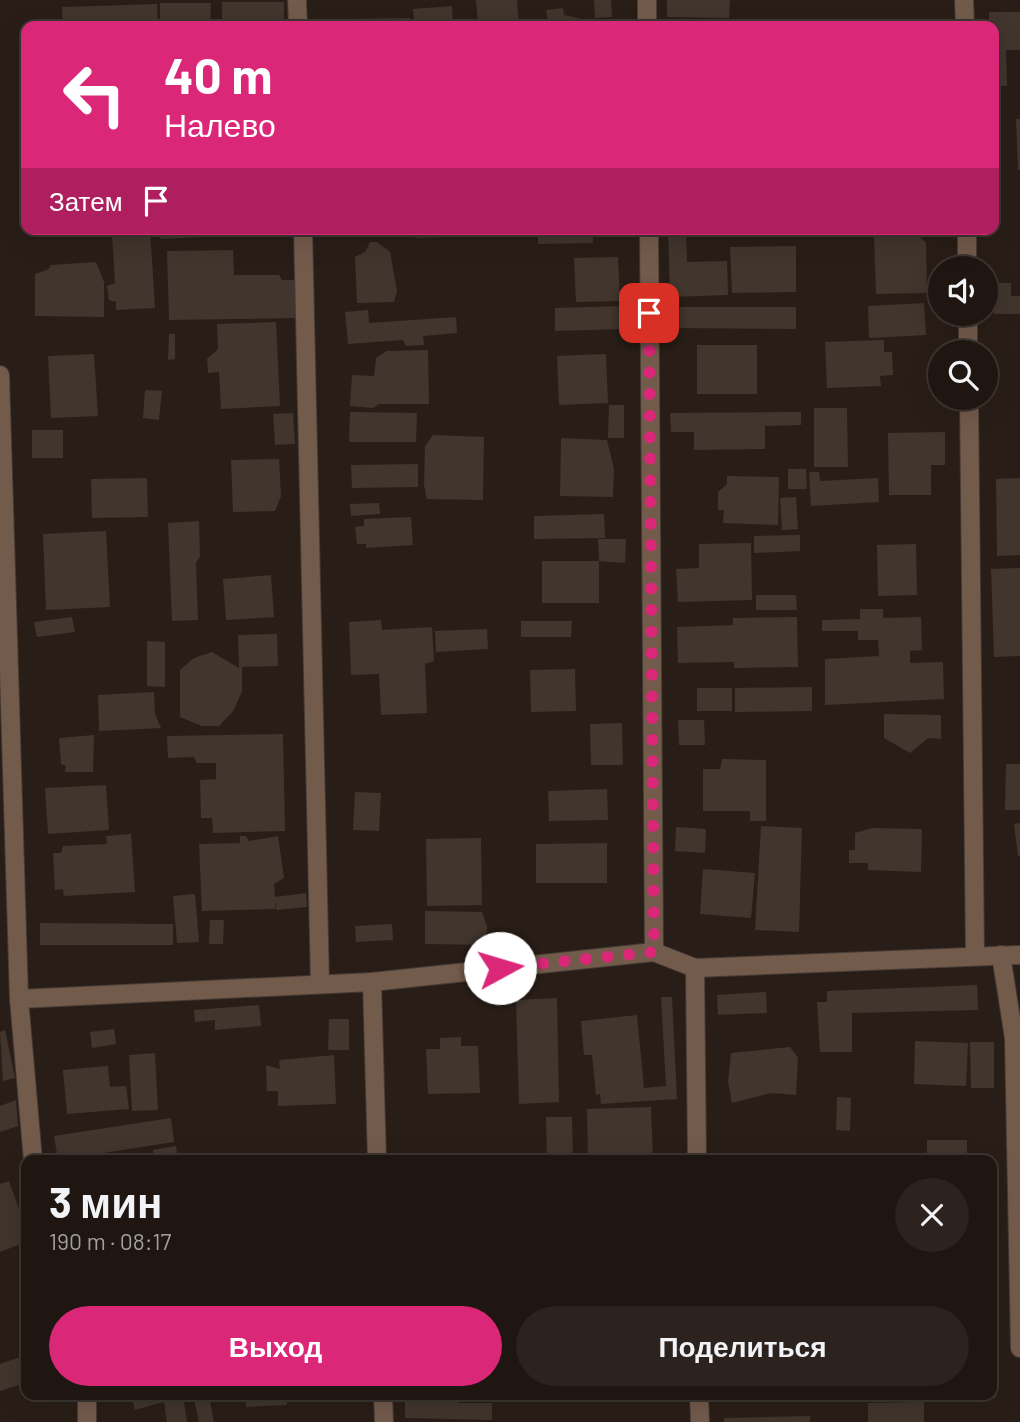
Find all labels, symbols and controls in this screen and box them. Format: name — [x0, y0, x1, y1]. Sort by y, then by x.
text: 40 m — [164, 45, 272, 104]
icon: left — [49, 49, 140, 140]
text: Налево — [164, 105, 276, 143]
icon: arrive — [137, 182, 175, 220]
text: Затем — [49, 185, 123, 216]
map controls — [928, 256, 998, 410]
button: sound — [928, 256, 998, 326]
pin — [619, 283, 679, 343]
icon: arrive — [630, 294, 668, 332]
button: search — [928, 340, 998, 410]
position arrow — [463, 931, 537, 1005]
text: 3 мин — [49, 1176, 162, 1226]
button: close — [895, 1178, 969, 1252]
text: 190 m · 08:17 — [49, 1227, 171, 1255]
button: Выход — [49, 1306, 502, 1386]
button: Поделиться — [516, 1306, 969, 1386]

